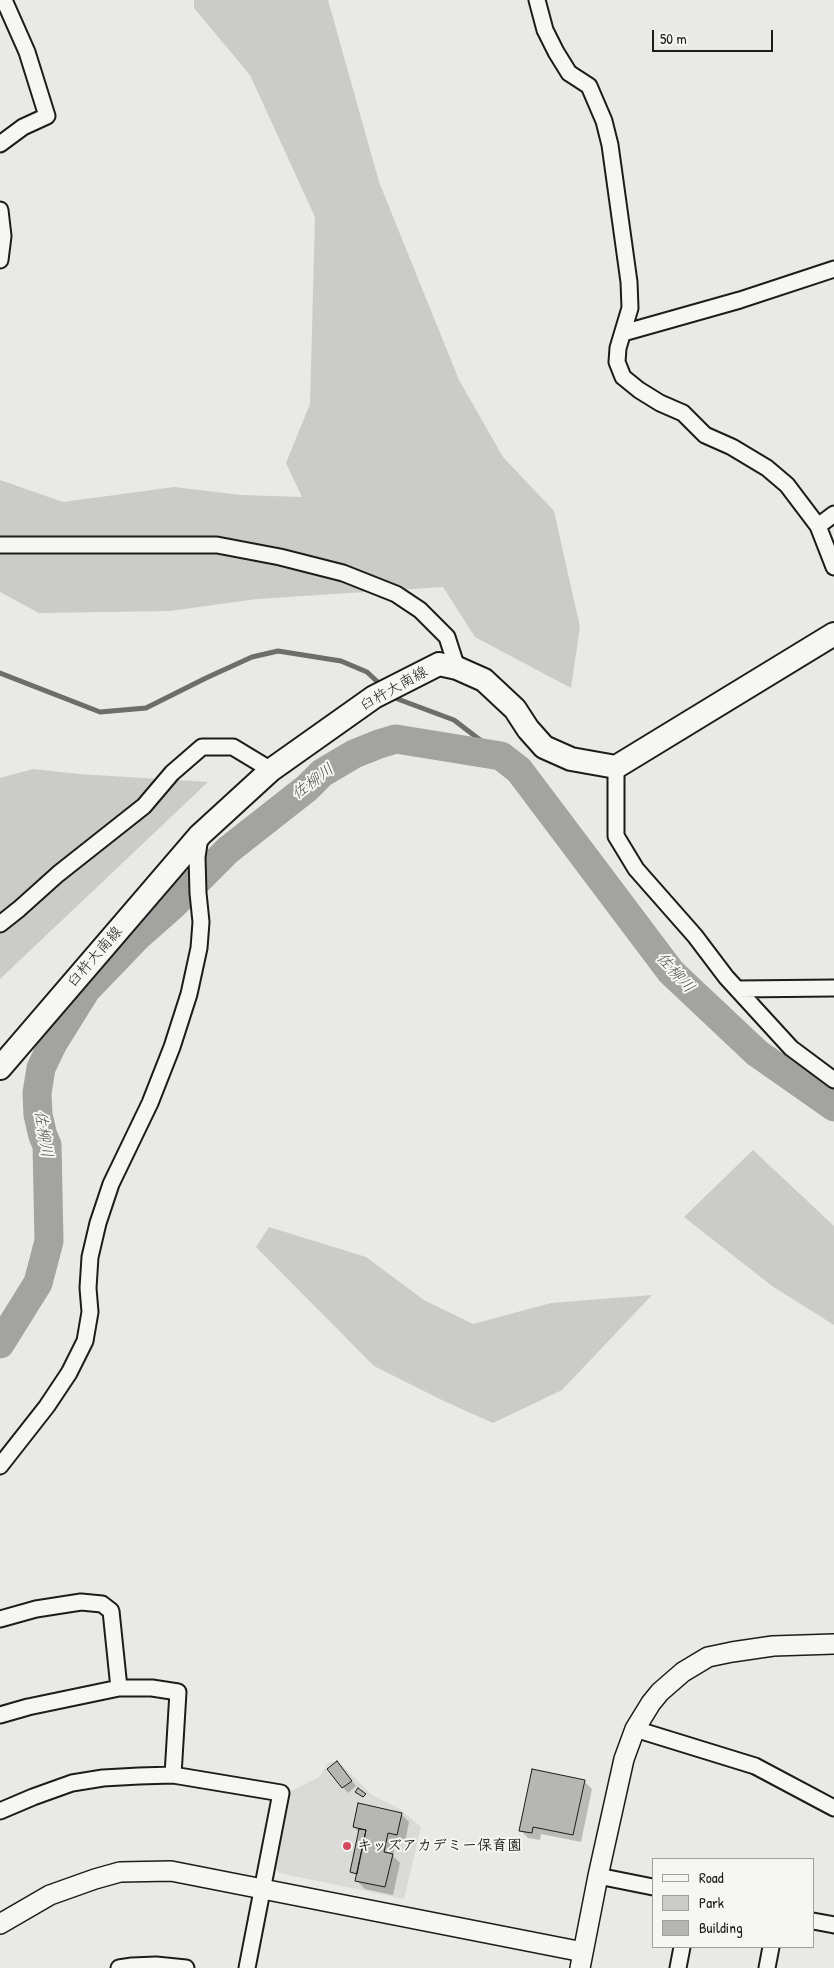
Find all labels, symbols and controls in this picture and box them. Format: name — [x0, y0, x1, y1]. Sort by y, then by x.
scale bar — [654, 20, 775, 52]
text: 50 m — [660, 28, 687, 49]
street label: 臼杵大南線 — [357, 663, 431, 715]
water label: 佐柳川 — [288, 760, 338, 804]
street label: 臼杵大南線 — [64, 923, 126, 991]
water label: 佐柳川 — [652, 949, 698, 997]
water label: 佐柳川 — [30, 1109, 56, 1159]
place label: キッズアカデミー保育園 — [357, 1837, 522, 1855]
marker: キッズアカデミー保育園 — [341, 1840, 353, 1852]
legend — [652, 1858, 814, 1948]
text: Road — [699, 1867, 724, 1888]
text: Park — [699, 1892, 724, 1913]
text: Building — [699, 1917, 743, 1938]

